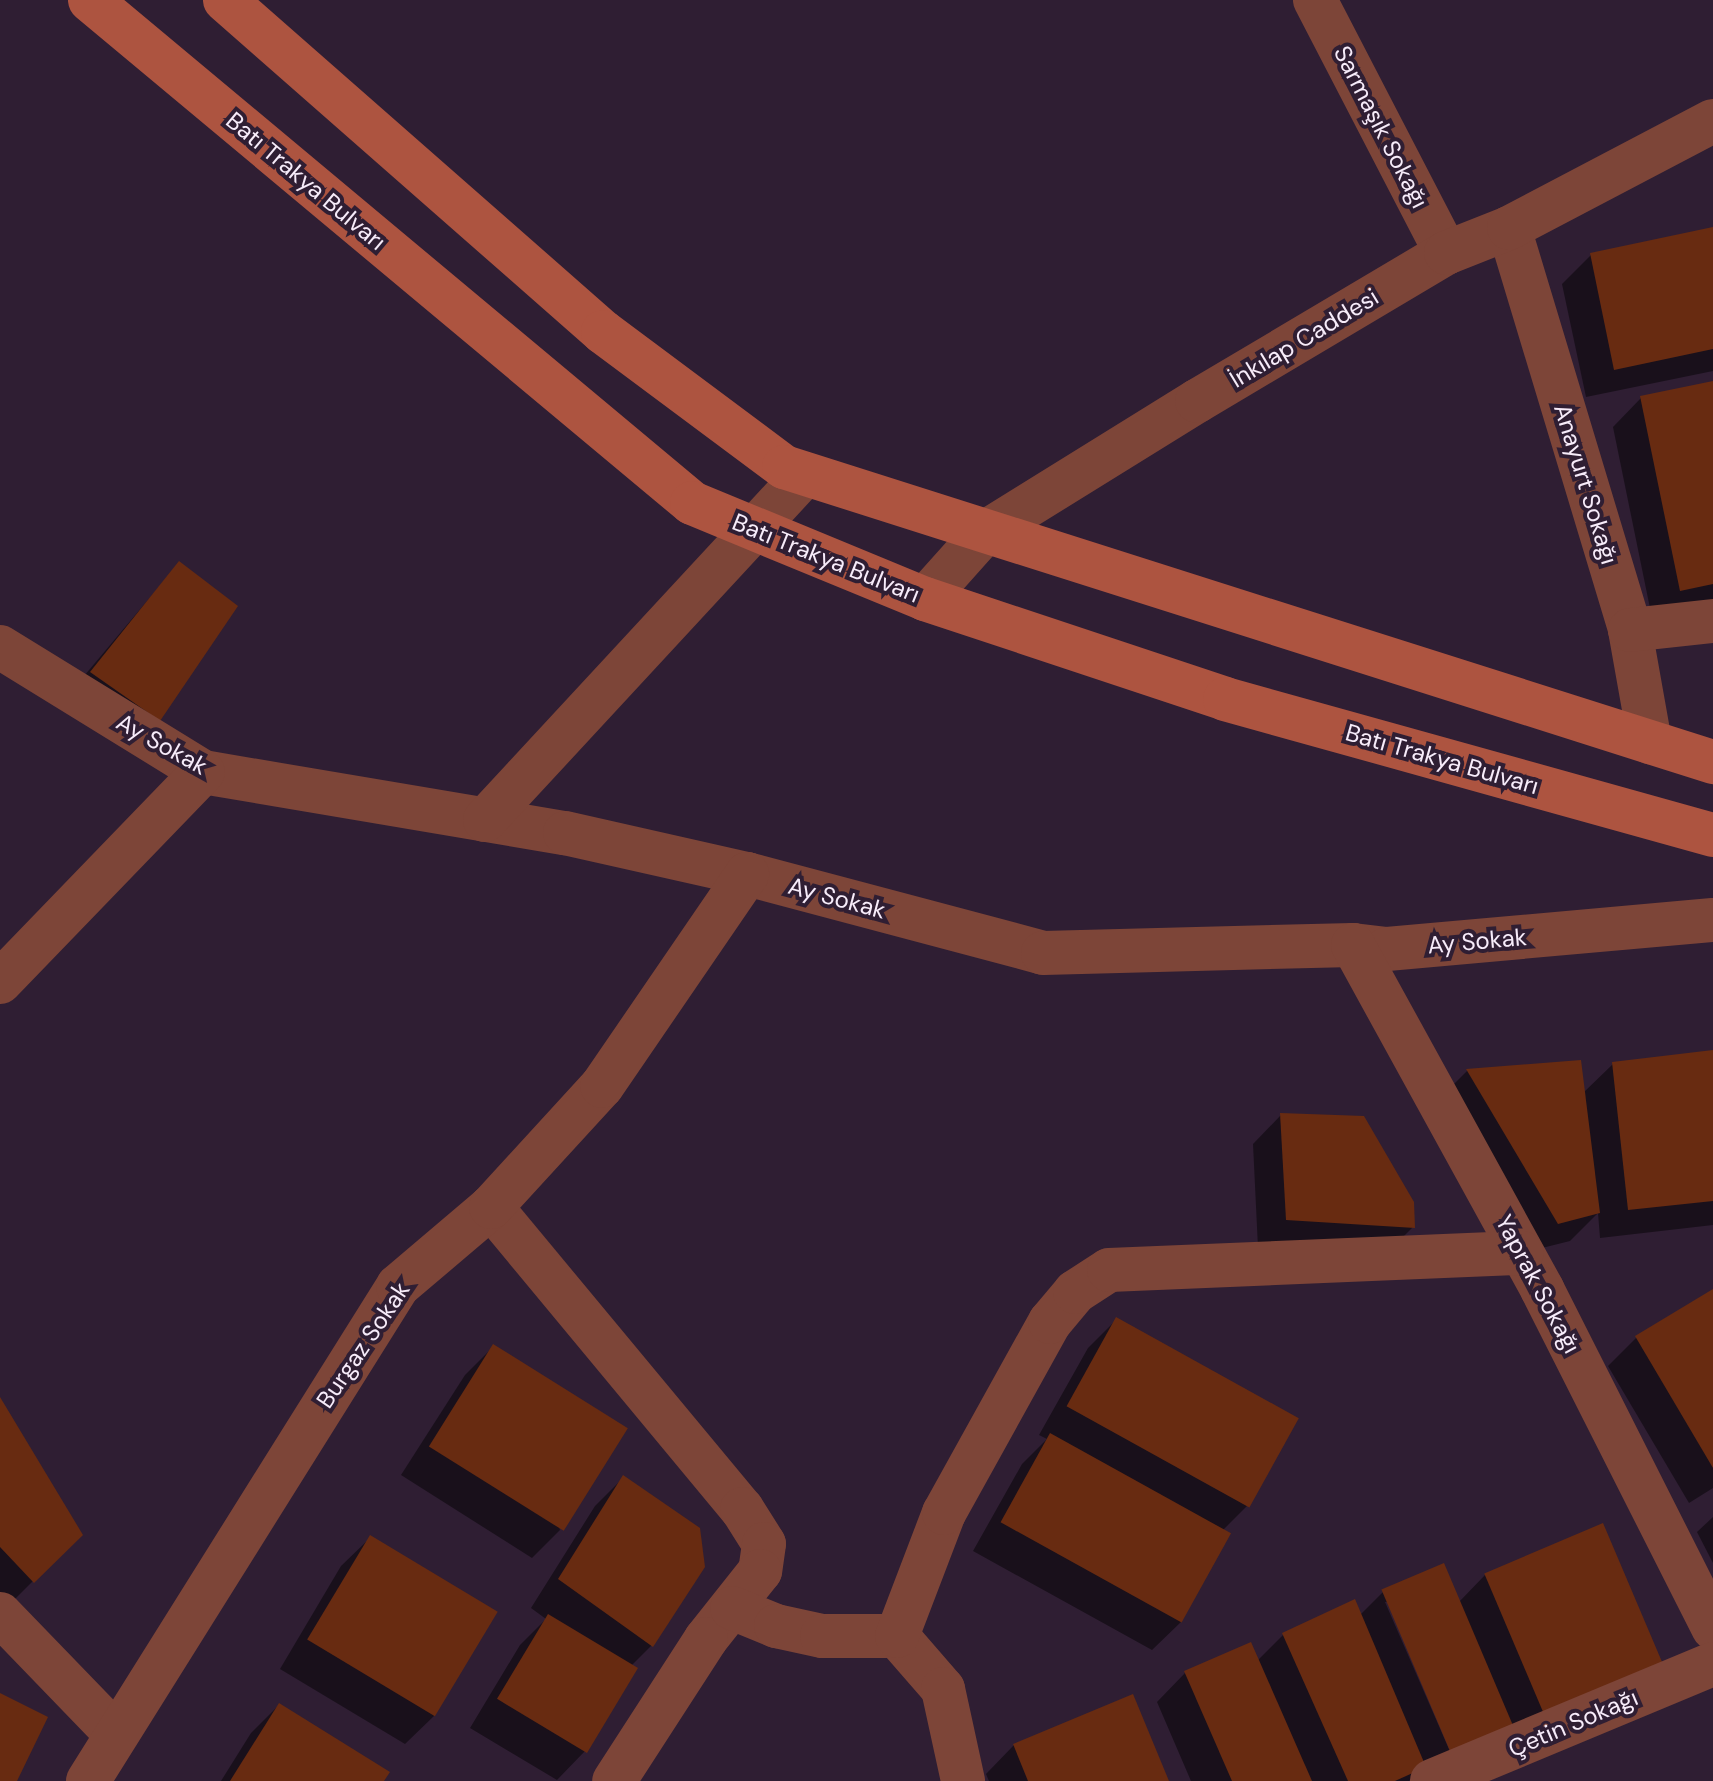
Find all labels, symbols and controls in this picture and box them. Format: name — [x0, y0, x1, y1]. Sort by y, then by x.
street label: Sarmaşık Sokağı — [1328, 41, 1434, 213]
street label: Batı Trakya Bulvarı — [220, 106, 392, 256]
street label: İnkılap Caddesi — [1224, 282, 1384, 394]
street label: Anayurt Sokağı — [1548, 400, 1624, 568]
street label: Batı Trakya Bulvarı — [728, 507, 924, 609]
street label: Ay Sokak — [111, 707, 213, 781]
street label: Batı Trakya Bulvarı — [1342, 718, 1542, 800]
street label: Ay Sokak — [785, 871, 889, 925]
street label: Ay Sokak — [1426, 922, 1528, 960]
street label: Yaprak Sokağı — [1489, 1210, 1587, 1358]
street label: Burgaz Sokak — [310, 1276, 416, 1414]
street label: Çetin Sokağı — [1504, 1683, 1642, 1763]

